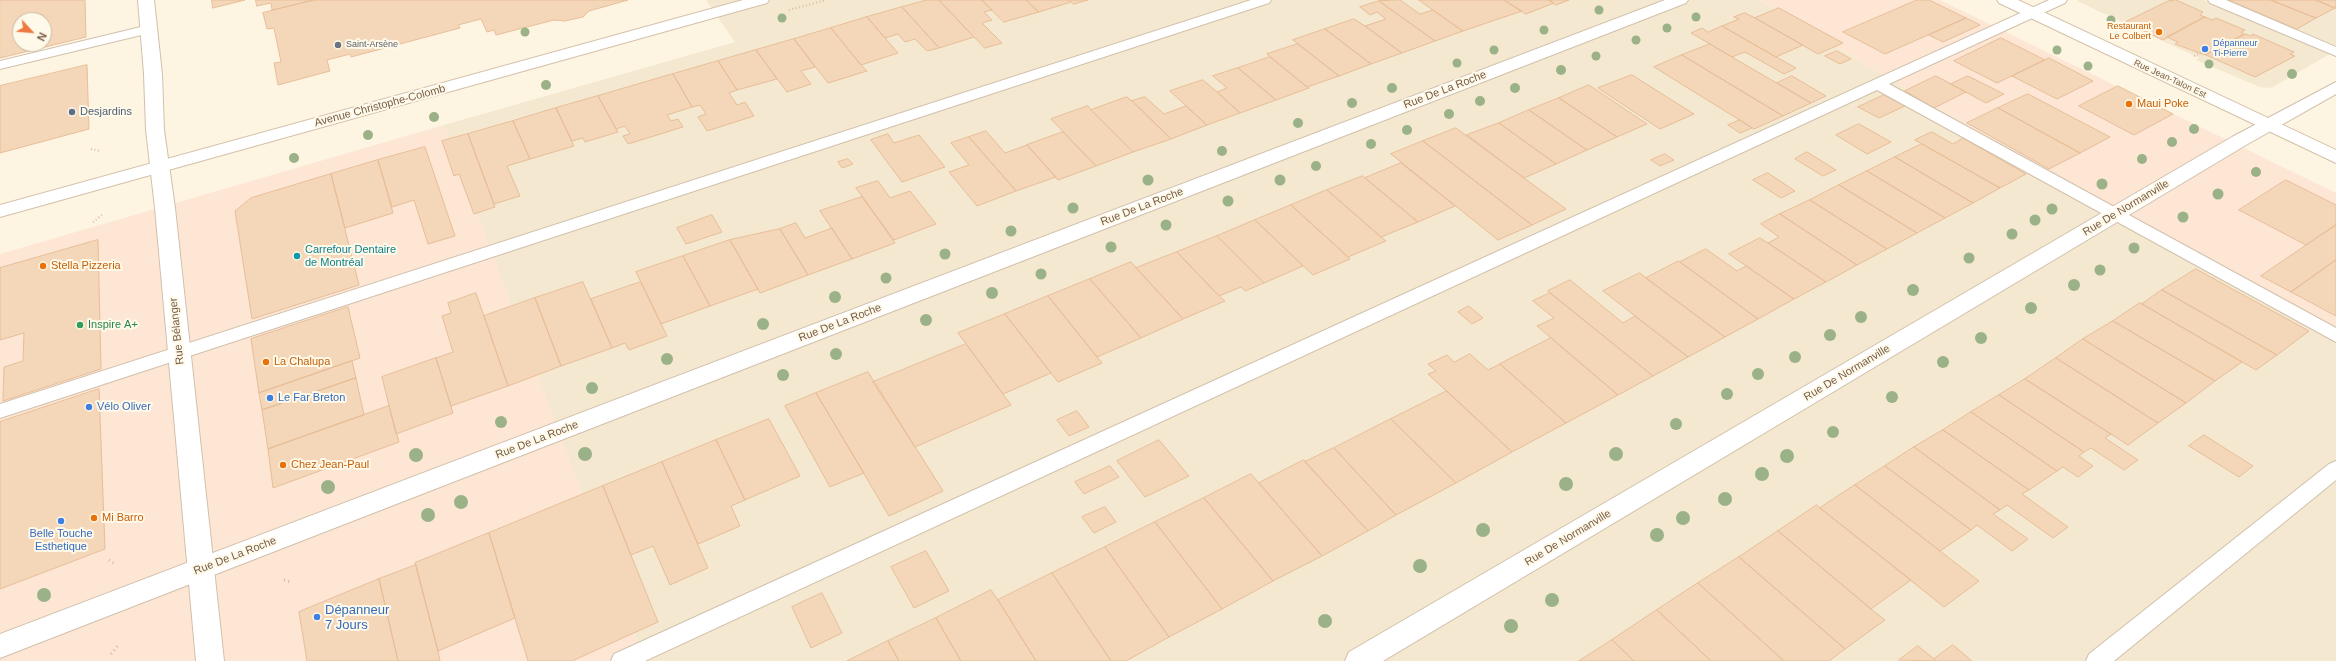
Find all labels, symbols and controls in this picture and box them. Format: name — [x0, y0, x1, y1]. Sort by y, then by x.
north arrow — [12, 12, 52, 52]
place label: Restaurant Le Colbert — [2107, 22, 2151, 43]
marker: Restaurant Le Colbert — [2154, 27, 2164, 37]
text: N — [35, 31, 49, 43]
place label: Dépanneur Ti-Pierre — [2213, 39, 2258, 60]
marker: Saint-Arsène — [333, 40, 343, 50]
place label: Saint-Arsène — [346, 40, 398, 50]
marker: Dépanneur Ti-Pierre — [2200, 44, 2210, 54]
street label: Rue Jean-Talon Est — [2132, 58, 2208, 100]
street label: Rue De La Roche — [1402, 68, 1488, 112]
street label: Avenue Christophe-Colomb — [313, 82, 447, 130]
place label: Maui Poke — [2137, 97, 2189, 111]
marker: Maui Poke — [2124, 99, 2134, 109]
place label: Desjardins — [80, 105, 132, 119]
marker: Desjardins — [67, 107, 77, 117]
street label: Rue De Normanville — [2080, 177, 2172, 239]
street label: Rue De La Roche — [1099, 185, 1185, 229]
place label: Carrefour Dentaire de Montréal — [305, 243, 396, 269]
marker: Carrefour Dentaire de Montréal — [292, 251, 302, 261]
place label: Stella Pizzeria — [51, 259, 121, 273]
marker: Stella Pizzeria — [38, 261, 48, 271]
street label: Rue Bélanger — [167, 297, 187, 365]
street label: Rue De La Roche — [797, 301, 883, 345]
place label: Inspire A+ — [88, 318, 138, 332]
marker: Inspire A+ — [75, 320, 85, 330]
street label: Rue De Normanville — [1801, 342, 1893, 404]
place label: La Chalupa — [274, 355, 330, 369]
marker: La Chalupa — [261, 357, 271, 367]
place label: Le Far Breton — [278, 391, 345, 405]
marker: Le Far Breton — [265, 393, 275, 403]
place label: Vélo Oliver — [97, 400, 151, 414]
marker: Vélo Oliver — [84, 402, 94, 412]
street label: Rue De La Roche — [494, 418, 580, 462]
place label: Chez Jean-Paul — [291, 458, 369, 472]
marker: Chez Jean-Paul — [278, 460, 288, 470]
street label: Rue De Normanville — [1522, 507, 1614, 569]
place label: Mi Barro — [102, 511, 144, 525]
marker: Mi Barro — [89, 513, 99, 523]
marker: Belle Touche Esthetique — [56, 516, 66, 526]
place label: Belle Touche Esthetique — [30, 527, 92, 553]
street label: Rue De La Roche — [192, 534, 278, 578]
place label: Dépanneur 7 Jours — [325, 602, 389, 633]
marker: Dépanneur 7 Jours — [312, 612, 322, 622]

